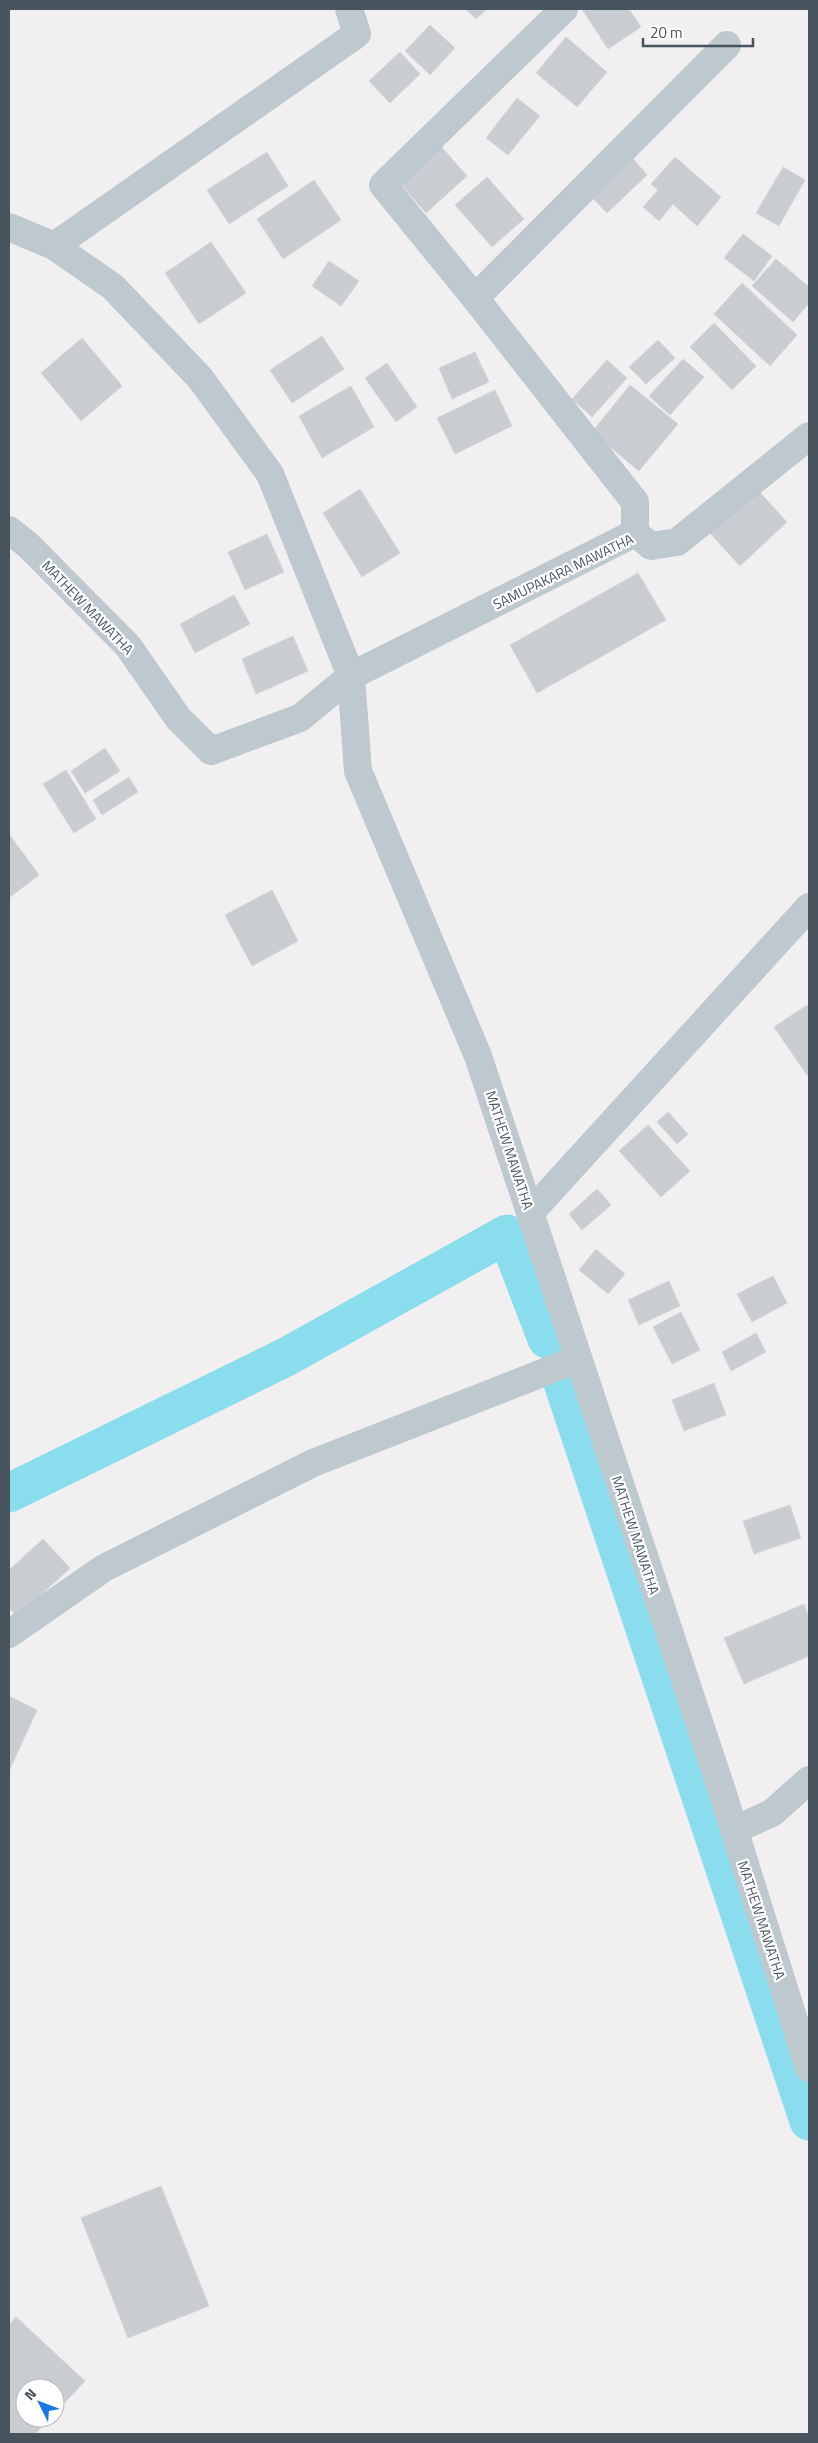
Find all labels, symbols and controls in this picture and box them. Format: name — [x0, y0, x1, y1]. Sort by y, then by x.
scale bar — [643, 15, 753, 47]
text: 20 m — [650, 21, 683, 44]
street label: SAMUPAKARA MAWATHA — [489, 528, 637, 614]
street label: MATHEW MAWATHA — [37, 555, 139, 659]
street label: MATHEW MAWATHA — [481, 1088, 539, 1213]
street label: MATHEW MAWATHA — [607, 1473, 665, 1598]
street label: MATHEW MAWATHA — [733, 1858, 791, 1983]
north arrow — [15, 2378, 65, 2428]
text: N — [19, 2383, 41, 2405]

